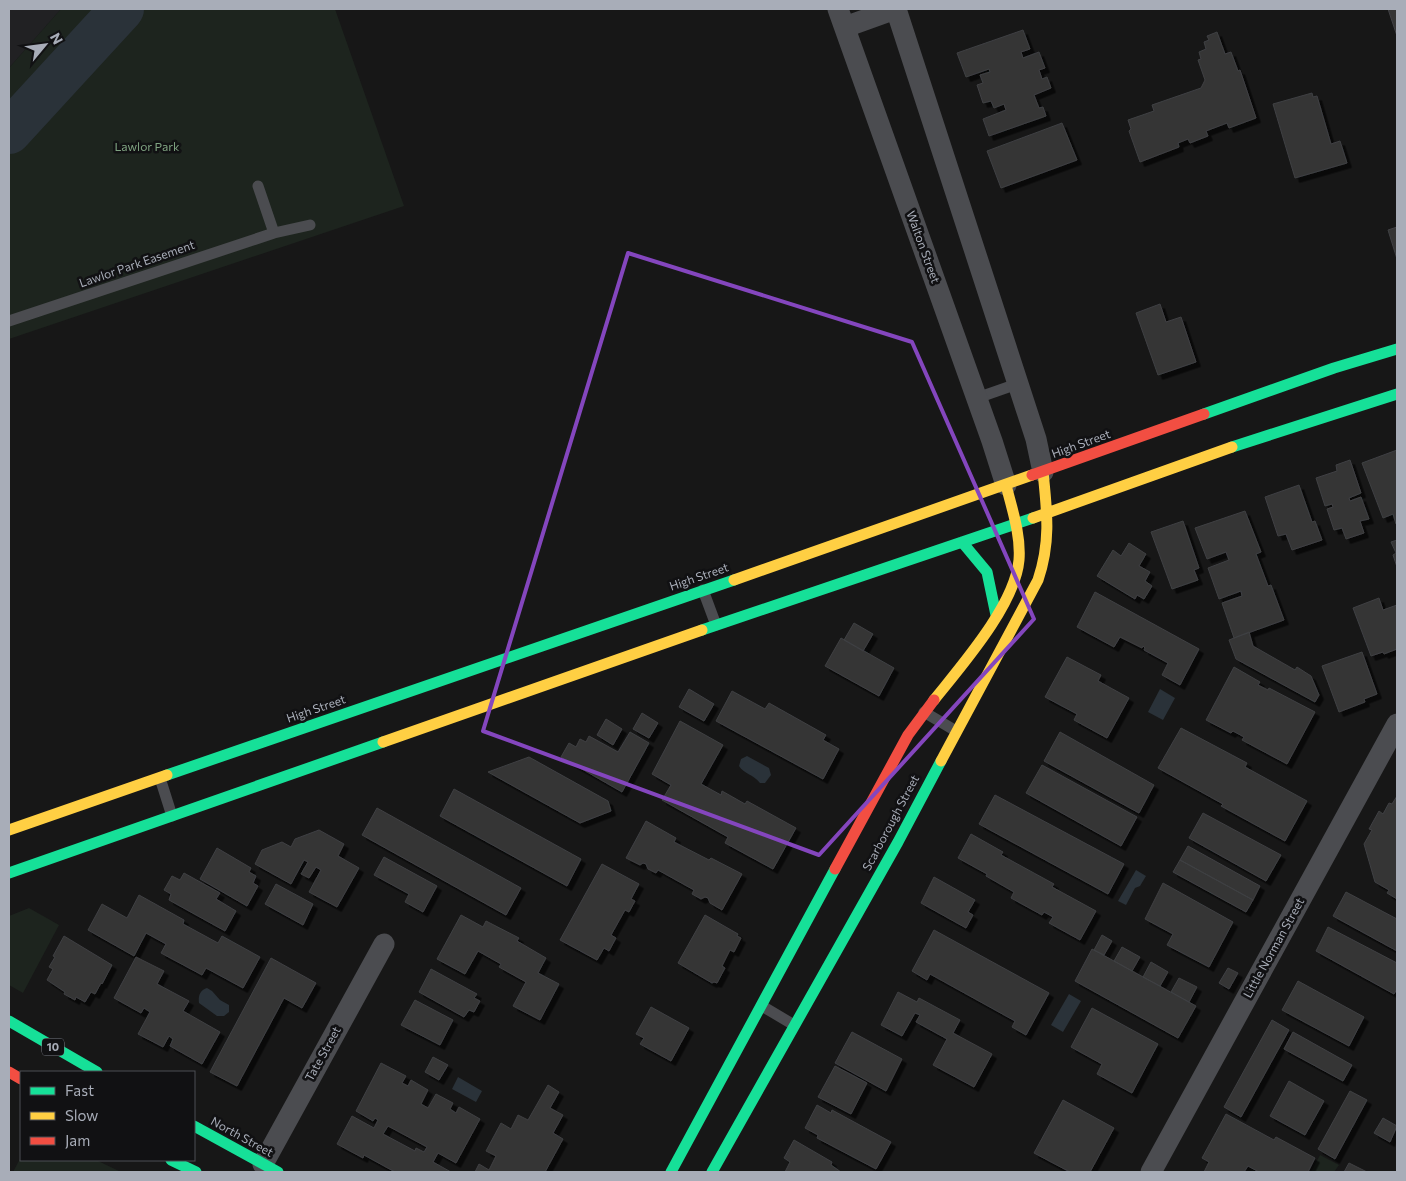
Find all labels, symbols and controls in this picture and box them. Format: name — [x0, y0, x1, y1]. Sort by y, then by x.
north arrow — [20, 20, 70, 70]
text: N — [47, 30, 67, 47]
park label: Lawlor Park — [114, 139, 180, 153]
street label: Walton Street — [904, 209, 944, 285]
street label: Lawlor Park Easement — [77, 237, 196, 289]
street label: High Street — [1049, 426, 1112, 460]
street label: High Street — [667, 559, 730, 593]
street label: High Street — [284, 691, 347, 725]
street label: Scarborough Street — [859, 772, 921, 873]
street label: Little Norman Street — [1240, 895, 1307, 1000]
street label: Tate Street — [301, 1024, 343, 1083]
road number: 10 — [42, 1038, 64, 1056]
legend — [20, 1071, 195, 1161]
text: Fast — [65, 1081, 94, 1099]
text: Slow — [65, 1106, 98, 1124]
street label: North Street — [209, 1113, 276, 1159]
text: Jam — [65, 1131, 90, 1149]

